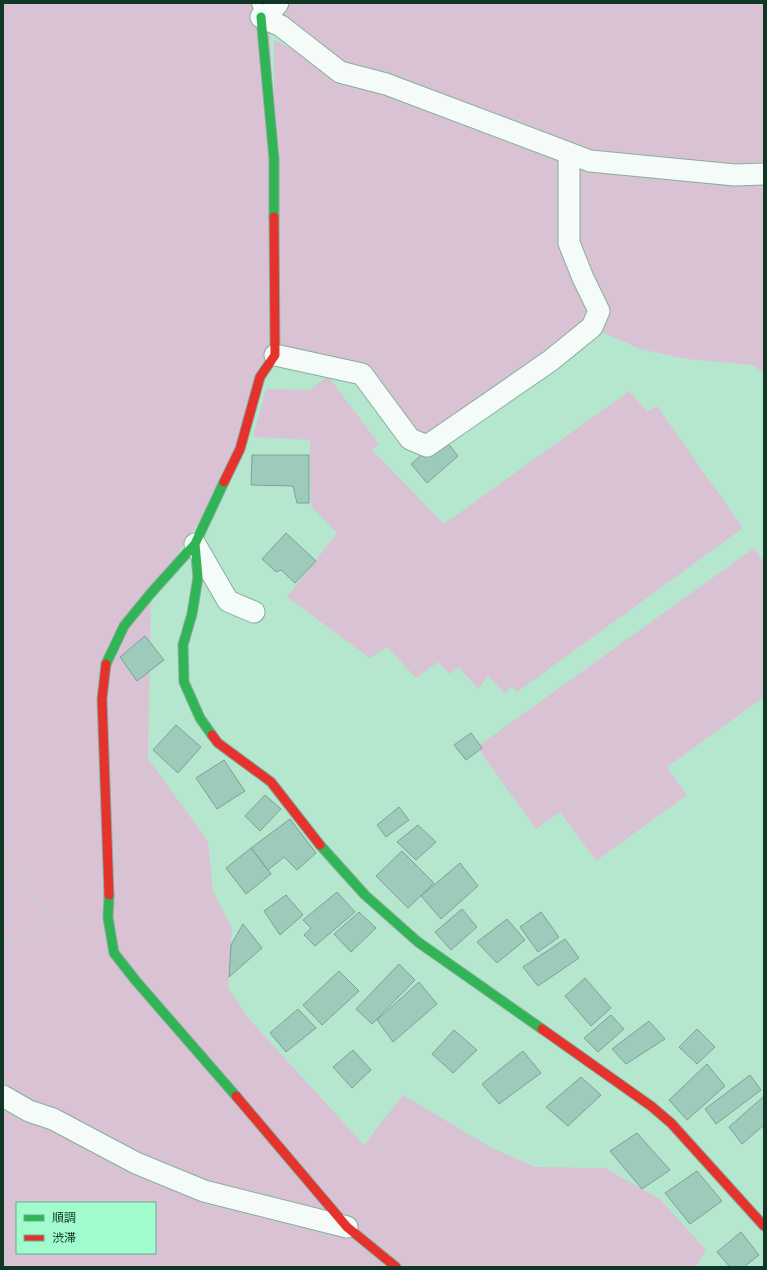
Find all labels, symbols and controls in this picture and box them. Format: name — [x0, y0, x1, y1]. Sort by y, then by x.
legend — [16, 1202, 156, 1254]
text: 順調 — [52, 1208, 76, 1226]
text: 渋滞 — [52, 1228, 76, 1246]

